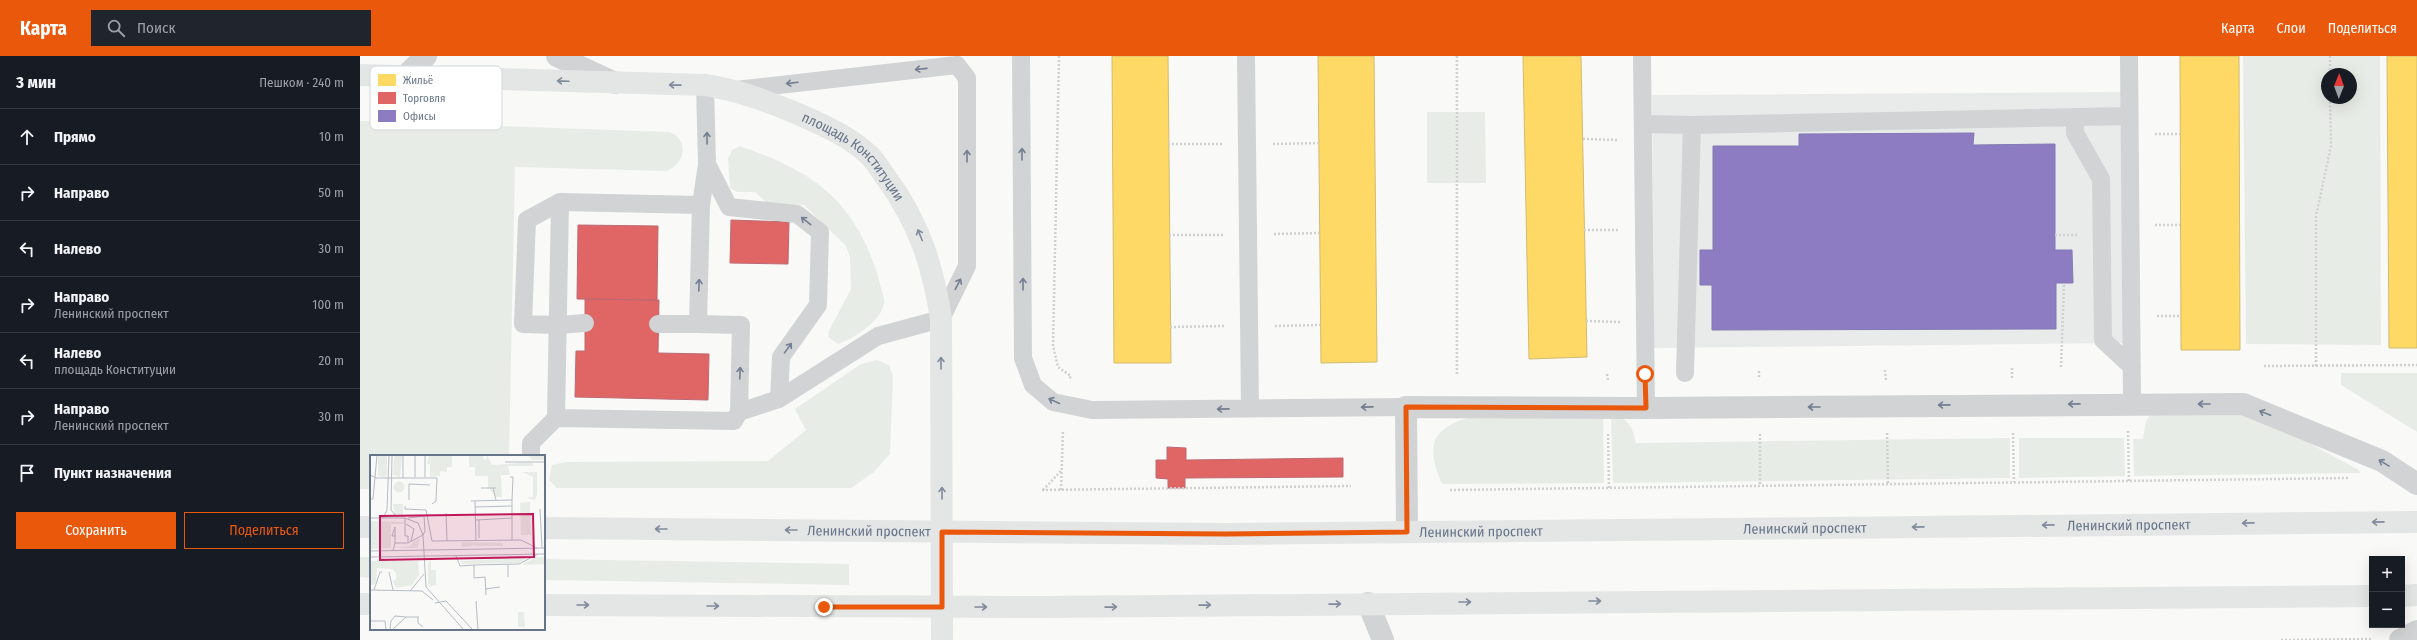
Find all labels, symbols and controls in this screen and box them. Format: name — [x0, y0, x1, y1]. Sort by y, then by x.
search box — [91, 10, 371, 46]
text: Карта — [20, 17, 67, 40]
icon: search — [105, 17, 127, 39]
text: Поиск — [137, 19, 175, 37]
text: Карта — [2221, 20, 2255, 37]
text: Слои — [2277, 20, 2306, 37]
text: Поделиться — [2328, 20, 2397, 37]
one-way arrow — [915, 65, 928, 73]
legend — [370, 66, 502, 130]
north arrow — [2321, 68, 2357, 104]
text: 3 мин — [16, 72, 56, 93]
text: Жильё — [403, 74, 433, 87]
text: Пешком · 240 m — [259, 75, 344, 90]
one-way arrow — [557, 78, 570, 85]
one-way arrow — [786, 79, 799, 87]
one-way arrow — [669, 81, 682, 89]
text: Торговля — [403, 92, 445, 105]
street label: площадь Конституции — [799, 108, 908, 204]
text: Офисы — [403, 110, 436, 123]
icon: ahead — [16, 126, 38, 148]
text: Прямо — [54, 128, 96, 146]
text: 10 m — [319, 129, 344, 144]
one-way arrow — [703, 132, 710, 145]
one-way arrow — [1018, 148, 1026, 161]
one-way arrow — [963, 150, 971, 163]
icon: right — [16, 182, 38, 204]
text: Направо — [54, 184, 109, 202]
text: 50 m — [318, 185, 344, 200]
one-way arrow — [800, 217, 811, 225]
one-way arrow — [916, 230, 923, 242]
icon: left — [16, 238, 38, 260]
text: Налево — [54, 240, 101, 258]
text: 30 m — [318, 241, 344, 256]
one-way arrow — [955, 278, 962, 290]
one-way arrow — [1019, 278, 1027, 291]
one-way arrow — [695, 279, 703, 292]
text: Направо — [54, 288, 109, 306]
icon: right — [16, 294, 38, 316]
text: 100 m — [312, 297, 344, 312]
text: Ленинский проспект — [54, 306, 168, 321]
one-way arrow — [784, 343, 792, 354]
text: Налево — [54, 344, 101, 362]
icon: left — [16, 350, 38, 372]
text: 20 m — [318, 353, 344, 368]
one-way arrow — [937, 357, 945, 370]
text: площадь Конституции — [54, 362, 176, 377]
route start — [1636, 365, 1654, 383]
one-way arrow — [736, 367, 744, 380]
one-way arrow — [1049, 396, 1061, 404]
text: Направо — [54, 400, 109, 418]
one-way arrow — [2068, 400, 2081, 408]
one-way arrow — [2198, 400, 2211, 408]
one-way arrow — [1938, 401, 1951, 409]
one-way arrow — [1361, 403, 1374, 411]
one-way arrow — [1808, 403, 1821, 410]
one-way arrow — [1217, 405, 1230, 413]
icon: right — [16, 406, 38, 428]
one-way arrow — [2259, 408, 2271, 416]
text: 30 m — [318, 409, 344, 424]
text: Ленинский проспект — [54, 418, 168, 433]
inset map — [370, 455, 545, 630]
one-way arrow — [2378, 459, 2390, 467]
icon: arrive — [16, 462, 38, 484]
text: Пункт назначения — [54, 464, 172, 482]
one-way arrow — [938, 487, 946, 500]
button: Сохранить — [16, 512, 176, 549]
button: Поделиться — [184, 512, 344, 549]
street label: Ленинский проспект — [2067, 516, 2191, 534]
one-way arrow — [2372, 518, 2385, 526]
street label: Ленинский проспект — [1743, 519, 1867, 537]
one-way arrow — [2242, 519, 2255, 527]
one-way arrow — [2042, 521, 2055, 529]
street label: Ленинский проспект — [807, 522, 931, 540]
street label: Ленинский проспект — [1419, 522, 1543, 541]
one-way arrow — [1912, 523, 1925, 530]
one-way arrow — [655, 525, 668, 533]
one-way arrow — [785, 526, 798, 534]
map controls — [2369, 556, 2405, 628]
button: + — [2369, 556, 2405, 592]
button: − — [2369, 592, 2405, 628]
one-way arrow — [1588, 597, 1601, 605]
route end — [815, 598, 833, 616]
one-way arrow — [1458, 598, 1471, 606]
one-way arrow — [1328, 600, 1341, 608]
one-way arrow — [576, 601, 589, 609]
one-way arrow — [1198, 601, 1211, 609]
one-way arrow — [706, 602, 719, 610]
one-way arrow — [974, 603, 987, 611]
one-way arrow — [1104, 603, 1117, 610]

